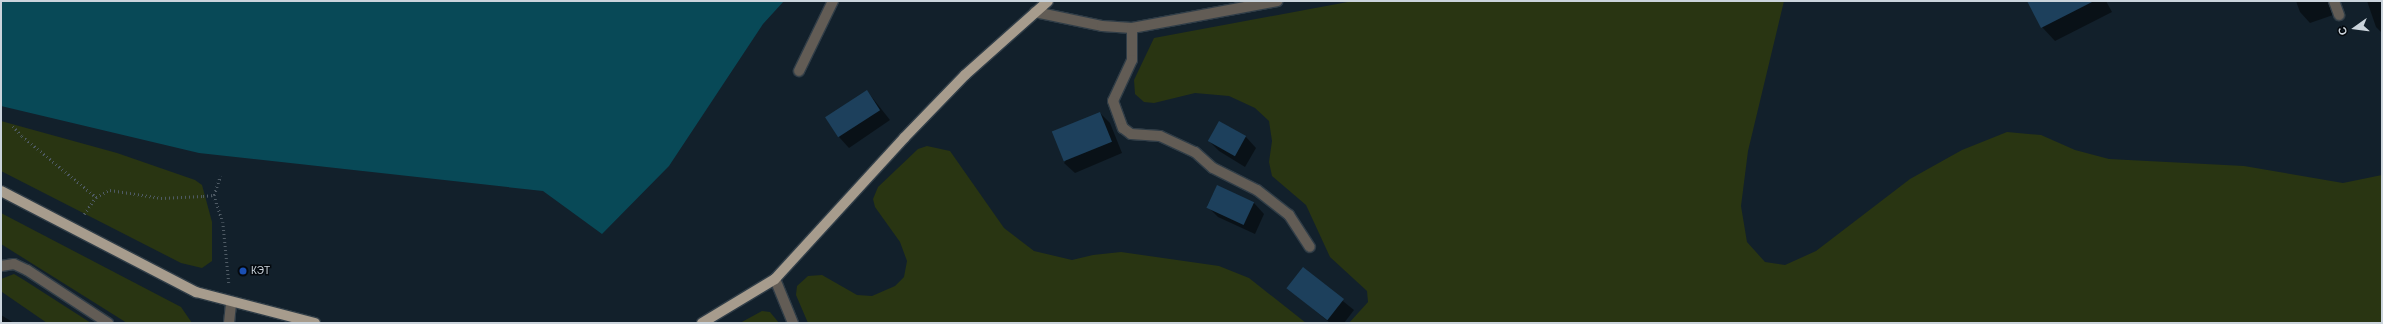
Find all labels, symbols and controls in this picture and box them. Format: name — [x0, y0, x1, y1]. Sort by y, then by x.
north arrow — [2335, 8, 2375, 48]
text: С — [2336, 26, 2350, 36]
place label: КЭТ — [251, 265, 270, 277]
marker: КЭТ — [238, 266, 248, 276]

